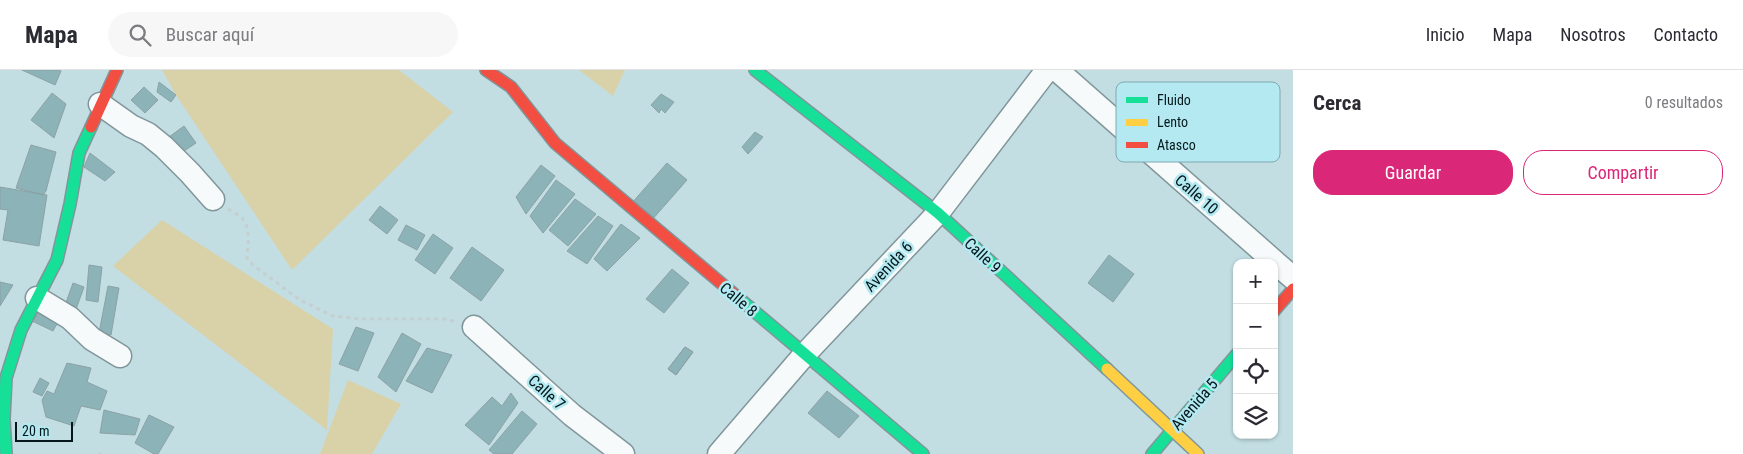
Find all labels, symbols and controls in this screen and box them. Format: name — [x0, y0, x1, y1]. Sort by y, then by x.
search box — [108, 12, 458, 57]
text: Mapa — [25, 21, 78, 49]
icon: search — [126, 21, 154, 49]
text: Buscar aquí — [166, 23, 254, 46]
text: Inicio — [1426, 24, 1465, 45]
text: Mapa — [1493, 24, 1532, 45]
text: Nosotros — [1560, 24, 1626, 45]
text: Contacto — [1654, 24, 1718, 45]
legend — [1116, 82, 1280, 162]
text: Cerca — [1313, 91, 1361, 115]
text: Fluido — [1157, 92, 1191, 108]
text: 0 resultados — [1645, 93, 1723, 112]
text: Lento — [1157, 114, 1188, 130]
text: Atasco — [1157, 137, 1196, 153]
button: Guardar — [1313, 150, 1513, 195]
button: Compartir — [1523, 150, 1723, 195]
street label: Calle 10 — [1171, 170, 1222, 218]
street label: Calle 9 — [960, 234, 1005, 277]
street label: Avenida 6 — [860, 237, 916, 295]
map controls — [1233, 259, 1278, 439]
button: + — [1233, 259, 1278, 304]
street label: Calle 8 — [716, 278, 761, 321]
button: − — [1233, 304, 1278, 349]
button: locate — [1233, 349, 1278, 394]
street label: Calle 7 — [524, 371, 569, 414]
street label: Avenida 5 — [1167, 375, 1222, 434]
button: layers — [1233, 394, 1278, 439]
scale bar — [15, 419, 72, 442]
text: 20 m — [22, 423, 50, 439]

